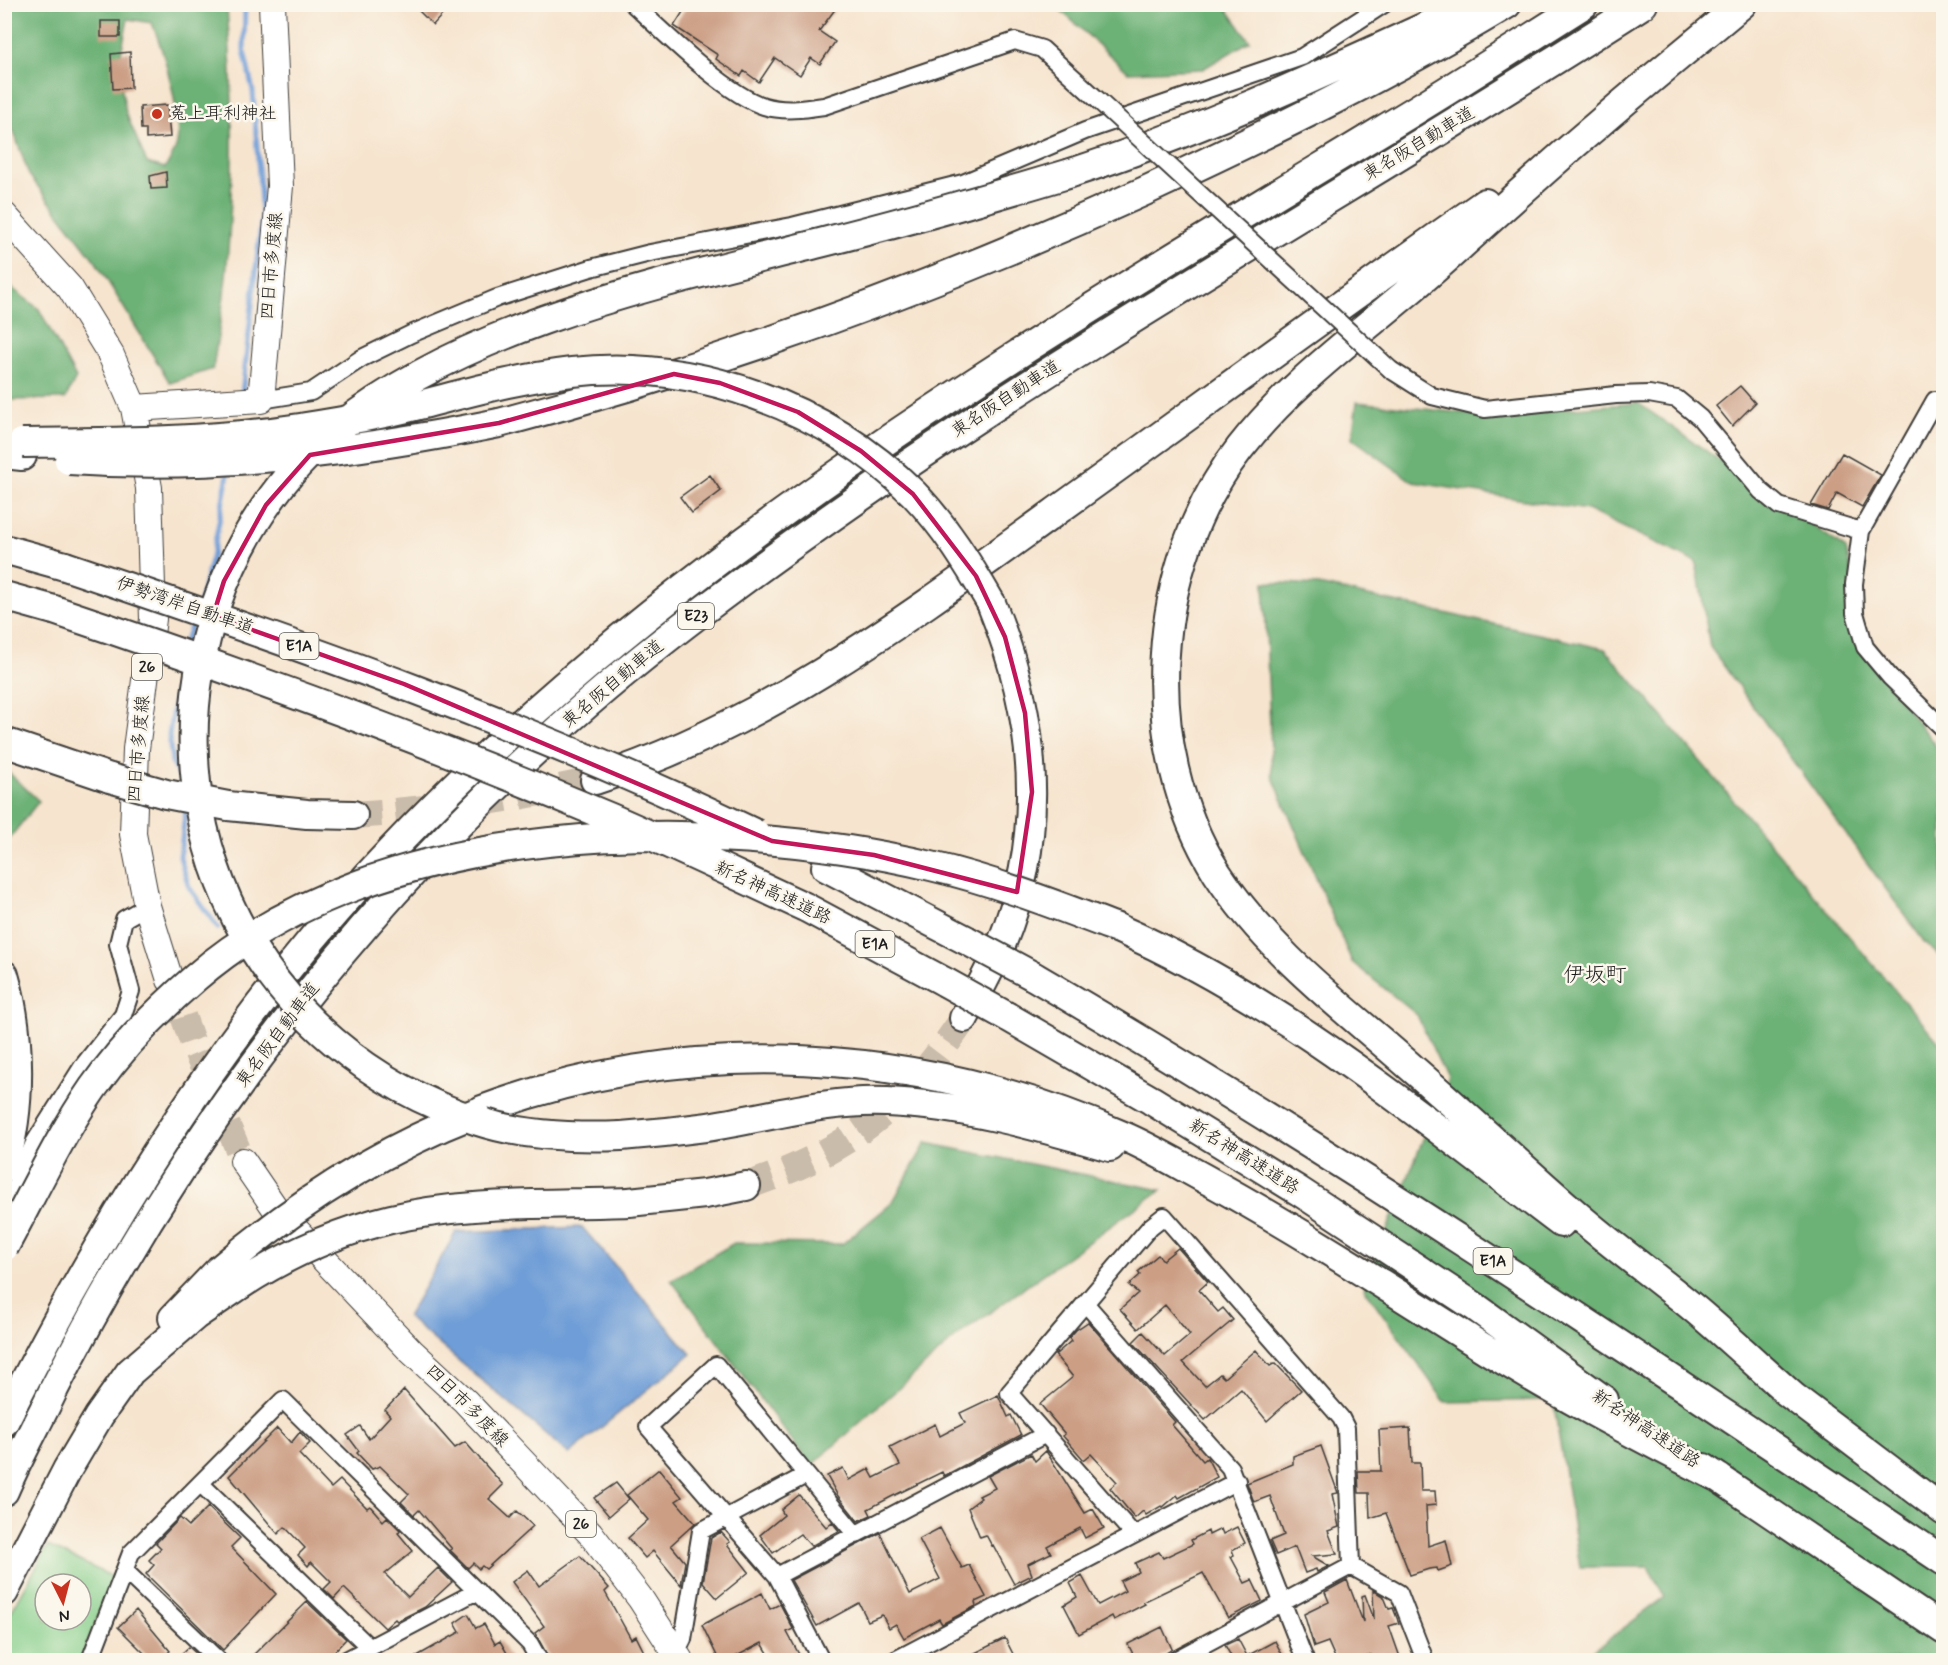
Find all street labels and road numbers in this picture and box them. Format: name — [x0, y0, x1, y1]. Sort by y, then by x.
street label: 東名阪自動車道 — [1359, 101, 1479, 187]
street label: 四日市多度線 — [255, 211, 289, 321]
street label: 東名阪自動車道 — [947, 355, 1065, 443]
street label: 伊勢湾岸自動車道 — [113, 571, 257, 641]
road number: E23 — [678, 603, 714, 629]
road number: E1A — [280, 633, 318, 659]
street label: 東名阪自動車道 — [557, 634, 669, 734]
road number: 26 — [132, 654, 162, 680]
street label: 四日市多度線 — [122, 694, 156, 804]
street label: 新名神高速道路 — [711, 855, 835, 931]
road number: E1A — [856, 931, 894, 957]
street label: 東名阪自動車道 — [231, 977, 325, 1093]
street label: 新名神高速道路 — [1184, 1113, 1304, 1201]
road number: E1A — [1474, 1248, 1512, 1274]
street label: 四日市多度線 — [420, 1359, 514, 1453]
street label: 新名神高速道路 — [1587, 1384, 1705, 1474]
road number: 26 — [566, 1511, 596, 1537]

